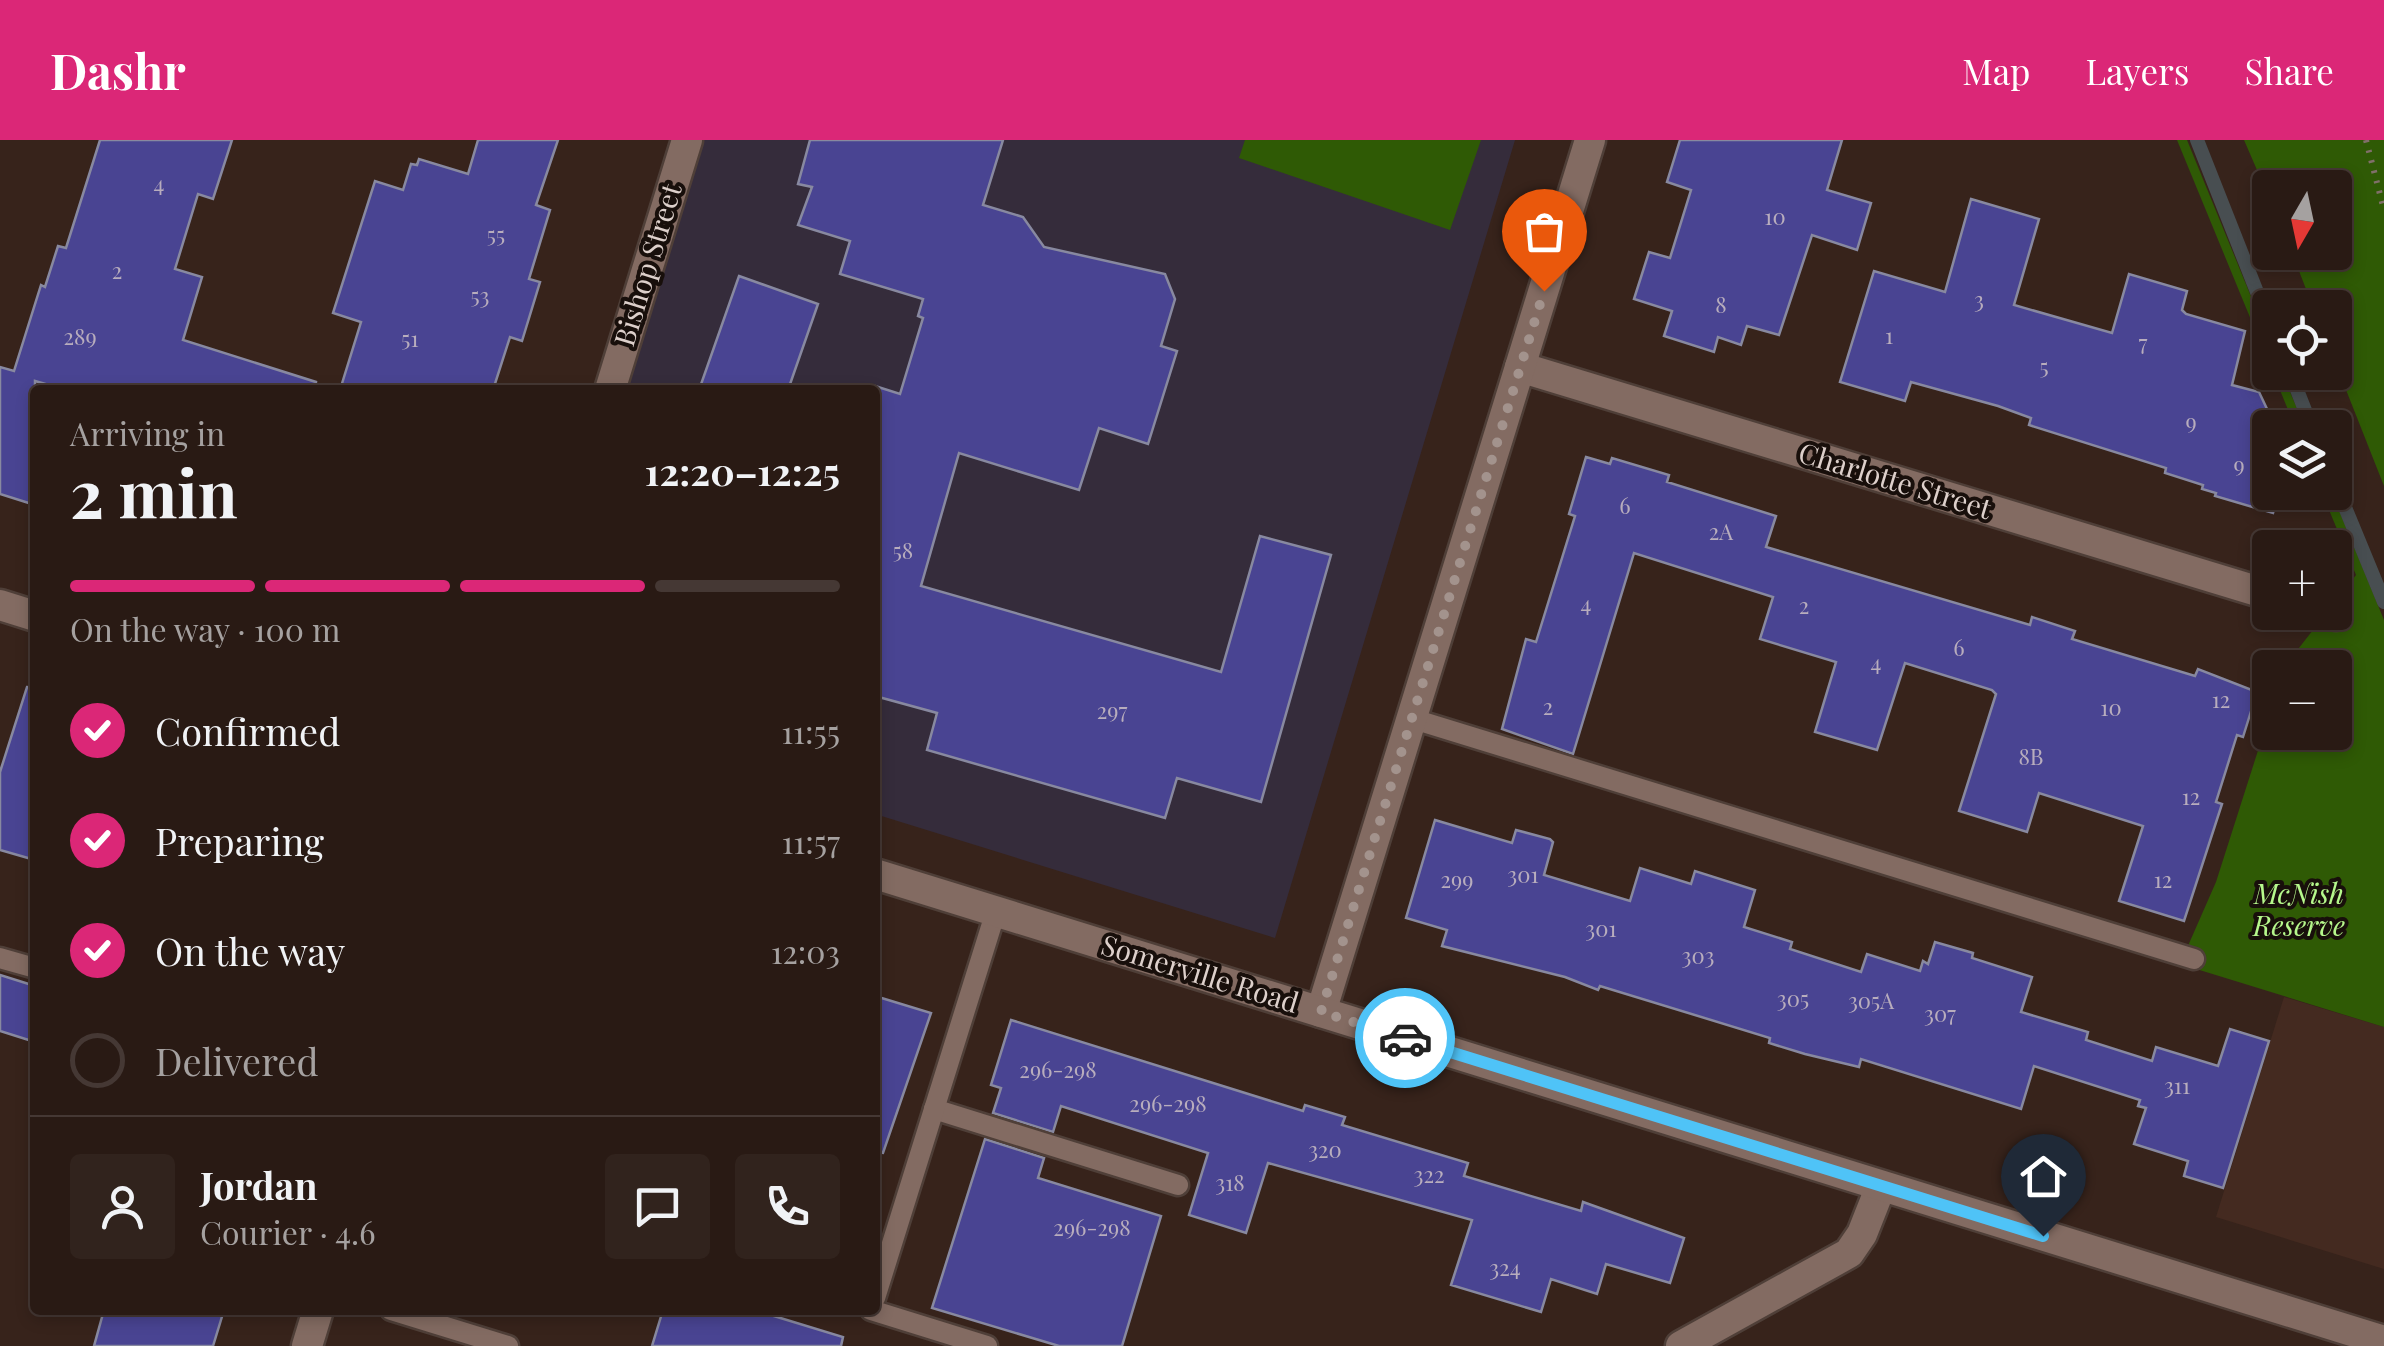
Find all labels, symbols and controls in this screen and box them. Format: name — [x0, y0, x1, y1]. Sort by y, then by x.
text: Dashr — [50, 38, 186, 102]
text: Map — [1962, 47, 2030, 94]
text: Layers — [2085, 47, 2190, 94]
text: Share — [2245, 47, 2334, 94]
house number: 4 — [154, 168, 165, 198]
north arrow — [2252, 170, 2352, 270]
map controls — [2252, 170, 2352, 750]
street label: Bishop Street — [604, 178, 689, 350]
pin — [1502, 189, 1587, 292]
house number: 10 — [1764, 201, 1786, 231]
icon: bag — [1517, 204, 1572, 259]
house number: 55 — [487, 219, 505, 249]
house number: 2 — [112, 255, 122, 285]
house number: 53 — [470, 280, 490, 310]
house number: 3 — [1974, 284, 1984, 314]
house number: 8 — [1715, 289, 1727, 319]
button: locate — [2252, 290, 2352, 390]
house number: 1 — [1885, 320, 1893, 350]
house number: 289 — [63, 321, 97, 351]
house number: 51 — [401, 323, 419, 353]
house number: 7 — [2139, 327, 2148, 357]
house number: 5 — [2039, 351, 2049, 381]
house number: 9 — [2185, 406, 2197, 436]
button: layers — [2252, 410, 2352, 510]
text: Arriving in — [70, 411, 225, 454]
street label: Charlotte Street — [1795, 433, 1997, 527]
text: 12:20–12:25 — [645, 445, 840, 496]
text: 2 min — [70, 448, 238, 534]
house number: 9 — [2233, 449, 2245, 479]
house number: 6 — [1619, 490, 1631, 520]
house number: 2A — [1709, 516, 1733, 546]
button: + — [2252, 530, 2352, 630]
house number: 58 — [893, 535, 913, 565]
house number: 4 — [1581, 588, 1592, 618]
house number: 2 — [1799, 590, 1809, 620]
text: On the way · 100 m — [70, 607, 340, 650]
house number: 6 — [1953, 632, 1965, 662]
house number: 4 — [1871, 647, 1882, 677]
button: − — [2252, 650, 2352, 750]
house number: 12 — [2212, 684, 2230, 714]
house number: 2 — [1543, 691, 1553, 721]
house number: 10 — [2100, 692, 2122, 722]
house number: 297 — [1097, 695, 1127, 725]
icon: check — [70, 703, 125, 758]
text: Confirmed — [155, 705, 340, 756]
text: 11:55 — [781, 709, 840, 752]
house number: 8B — [2018, 741, 2044, 771]
house number: 12 — [2182, 781, 2200, 811]
icon: check — [70, 813, 125, 868]
text: Preparing — [155, 815, 324, 866]
text: 11:57 — [782, 819, 840, 862]
house number: 301 — [1507, 859, 1539, 889]
house number: 299 — [1441, 864, 1473, 894]
house number: 12 — [2154, 864, 2172, 894]
park label: McNish Reserve — [2252, 874, 2345, 943]
house number: 301 — [1585, 913, 1617, 943]
icon: check — [70, 923, 125, 978]
text: On the way — [155, 925, 345, 976]
street label: Somerville Road — [1097, 925, 1304, 1020]
text: 12:03 — [771, 929, 840, 972]
house number: 303 — [1681, 940, 1715, 970]
house number: 305 — [1777, 983, 1809, 1013]
house number: 305A — [1848, 985, 1894, 1015]
courier — [1355, 988, 1455, 1088]
house number: 307 — [1924, 998, 1956, 1028]
icon: car — [1378, 1011, 1433, 1066]
text: Delivered — [155, 1035, 319, 1086]
house number: 296-298 — [1019, 1054, 1097, 1084]
house number: 311 — [2164, 1070, 2190, 1100]
house number: 296-298 — [1129, 1088, 1207, 1118]
house number: 320 — [1308, 1134, 1342, 1164]
pin — [2001, 1134, 2086, 1237]
icon: home — [2016, 1149, 2071, 1204]
button: person — [70, 1154, 175, 1259]
button: chat — [605, 1154, 710, 1259]
button: phone — [735, 1154, 840, 1259]
text: Jordan — [200, 1159, 318, 1210]
house number: 322 — [1414, 1159, 1445, 1189]
house number: 318 — [1215, 1167, 1245, 1197]
text: Courier · 4.6 — [200, 1210, 376, 1253]
house number: 296-298 — [1053, 1212, 1131, 1242]
house number: 324 — [1489, 1252, 1521, 1282]

